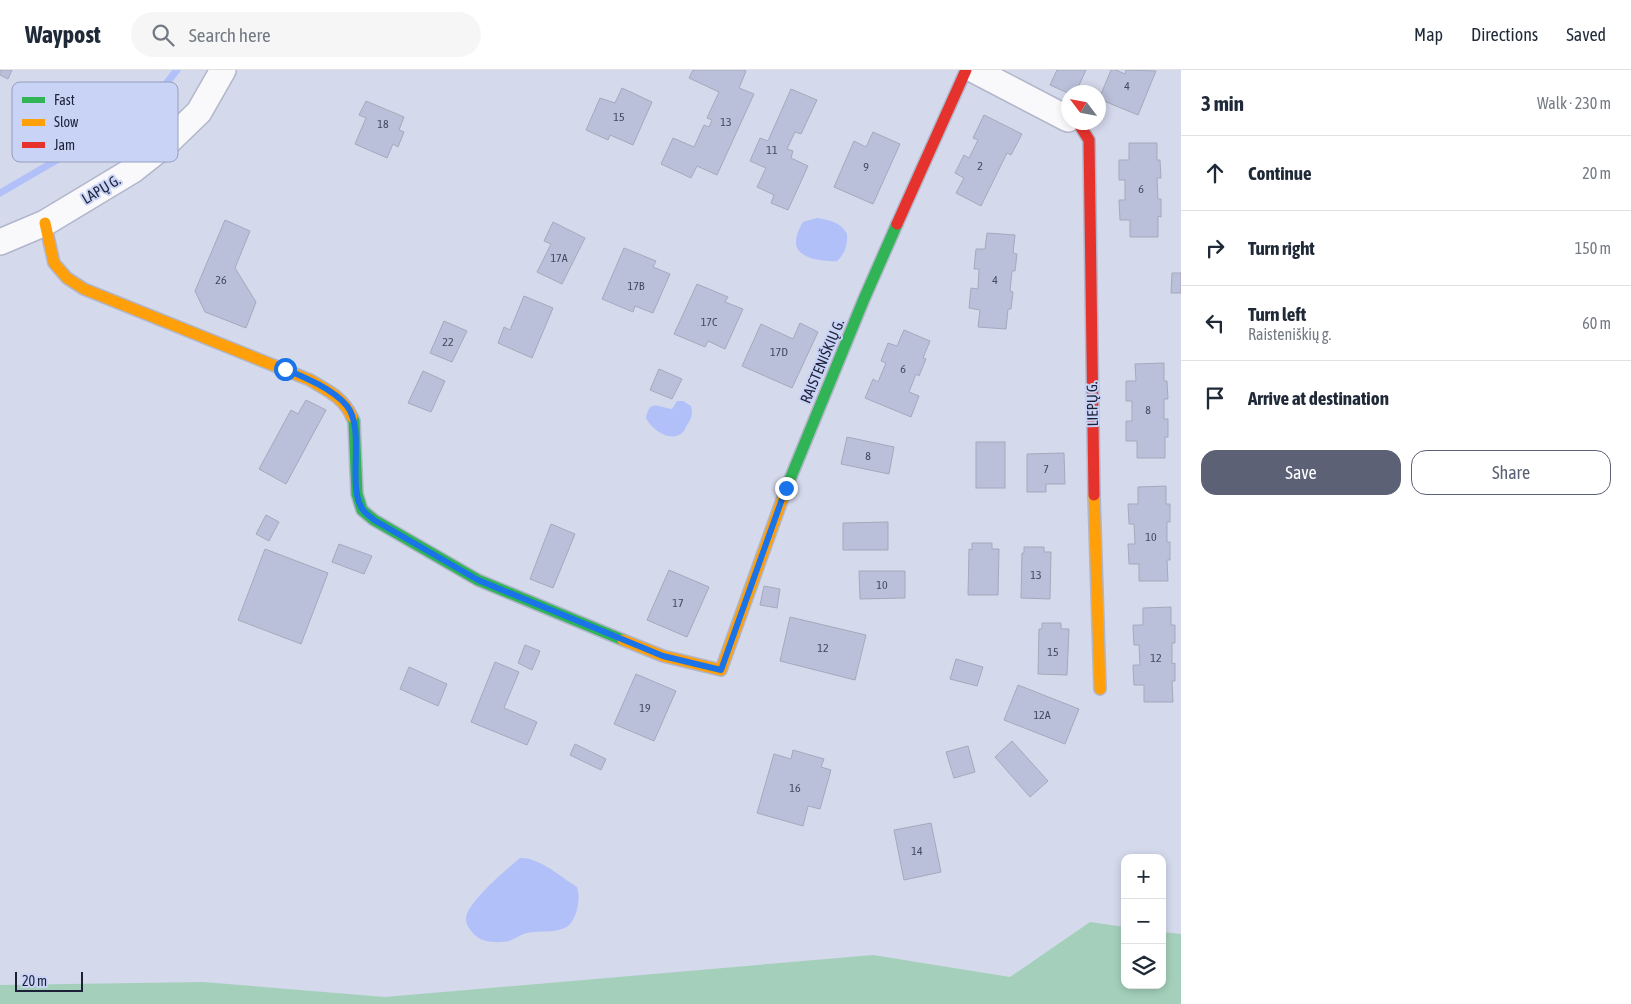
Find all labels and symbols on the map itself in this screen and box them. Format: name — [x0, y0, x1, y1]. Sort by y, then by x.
house number: 4 — [1124, 79, 1130, 93]
legend — [12, 82, 178, 162]
north arrow — [1061, 85, 1106, 130]
text: Fast — [54, 92, 75, 108]
house number: 15 — [613, 110, 625, 124]
text: Slow — [54, 114, 79, 130]
house number: 13 — [720, 115, 732, 129]
house number: 18 — [377, 117, 389, 131]
text: Jam — [54, 137, 75, 153]
house number: 11 — [766, 143, 778, 157]
house number: 2 — [977, 159, 983, 173]
house number: 9 — [863, 160, 869, 174]
street label: LAPŲ G. — [79, 171, 124, 207]
house number: 6 — [1138, 182, 1144, 196]
house number: 17A — [550, 251, 568, 265]
house number: 26 — [215, 273, 227, 287]
house number: 4 — [992, 273, 998, 287]
house number: 17B — [628, 279, 645, 293]
house number: 17C — [701, 315, 718, 329]
street label: RAISTENIŠKIŲ G. — [797, 316, 847, 406]
house number: 22 — [442, 335, 454, 349]
house number: 17D — [770, 345, 788, 359]
route start — [274, 358, 297, 381]
house number: 6 — [900, 362, 906, 376]
street label: LIEPŲ G. — [1083, 381, 1101, 427]
house number: 8 — [1145, 403, 1151, 417]
house number: 8 — [865, 449, 871, 463]
house number: 7 — [1043, 462, 1049, 476]
route end — [775, 477, 798, 500]
house number: 10 — [1145, 530, 1157, 544]
house number: 13 — [1030, 568, 1042, 582]
house number: 10 — [876, 578, 888, 592]
house number: 17 — [672, 596, 684, 610]
house number: 12 — [817, 641, 829, 655]
house number: 15 — [1047, 645, 1059, 659]
house number: 12 — [1150, 651, 1162, 665]
house number: 19 — [639, 701, 651, 715]
house number: 12A — [1033, 708, 1051, 722]
house number: 16 — [789, 781, 801, 795]
house number: 14 — [911, 844, 923, 858]
scale bar — [15, 969, 82, 992]

